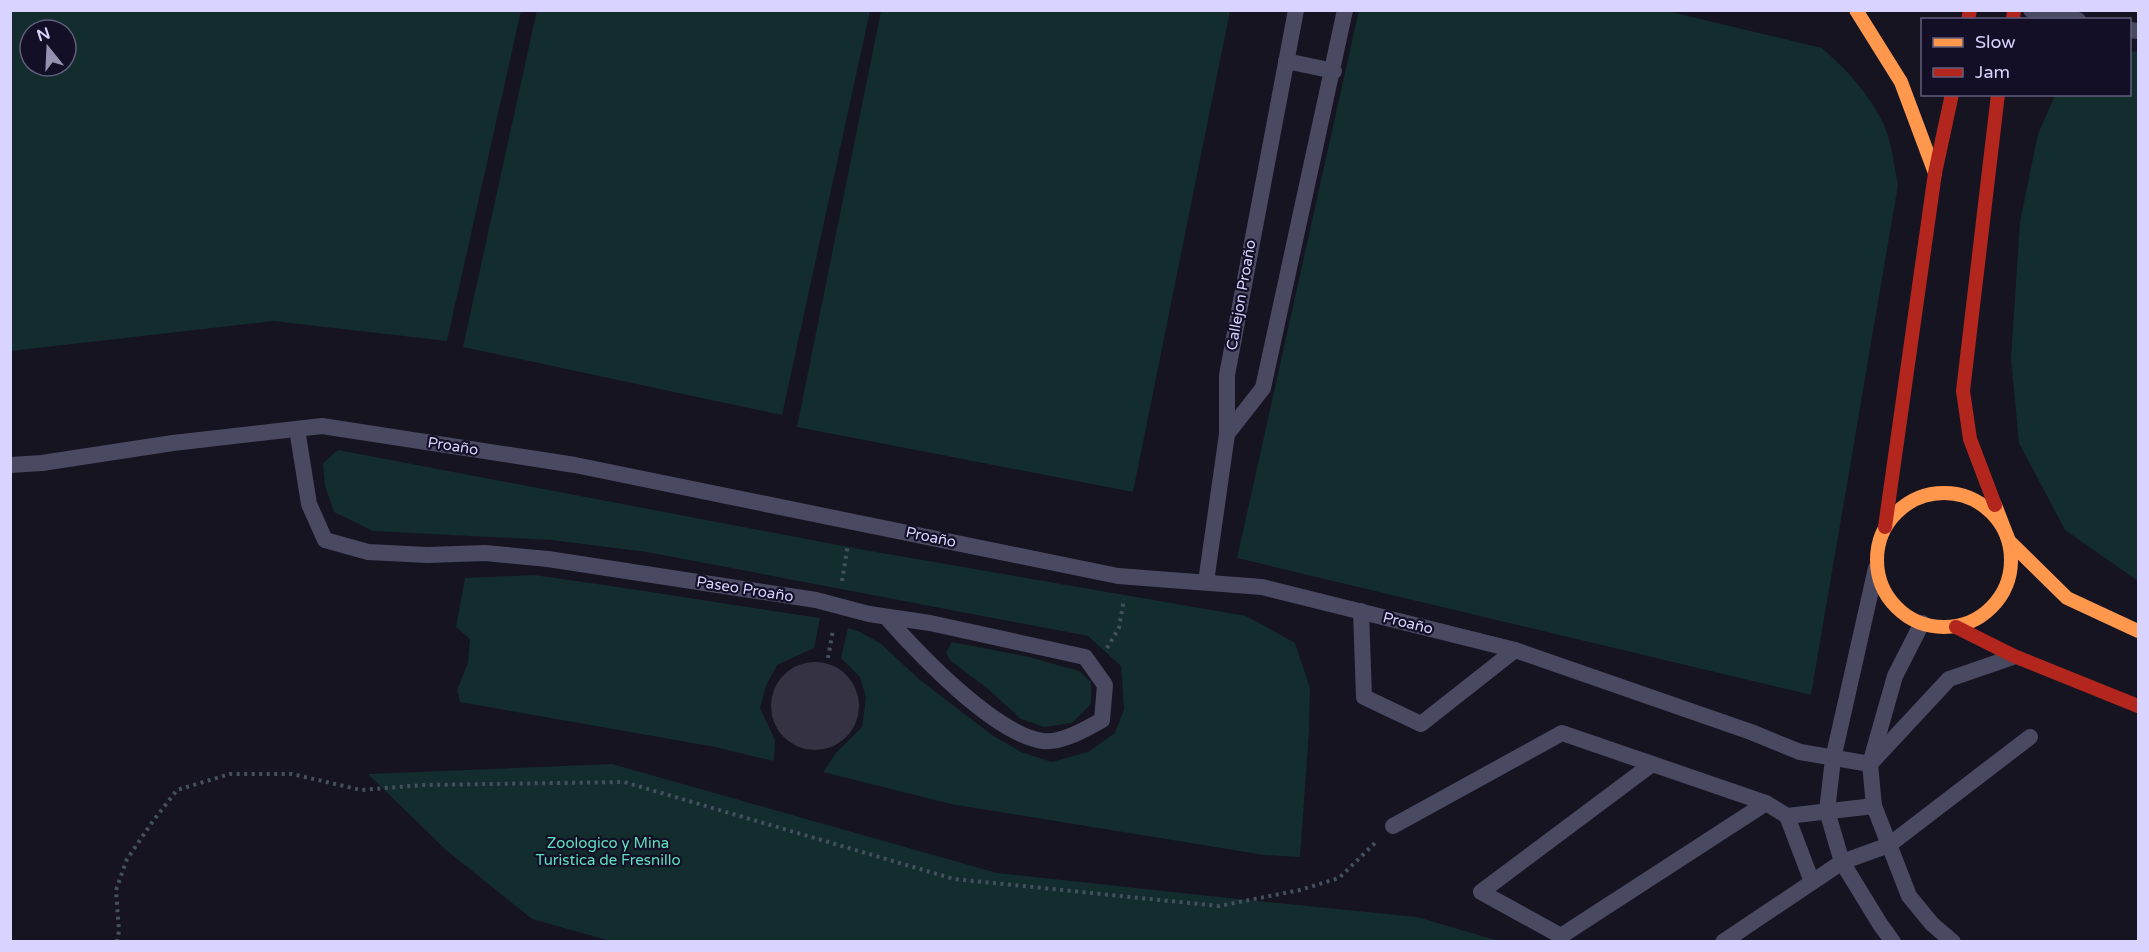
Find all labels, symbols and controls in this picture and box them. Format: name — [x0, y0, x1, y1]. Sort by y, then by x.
north arrow — [18, 18, 78, 78]
legend — [1921, 18, 2131, 96]
text: N — [34, 23, 53, 46]
text: Slow — [1975, 31, 2016, 53]
text: Jam — [1975, 61, 2010, 83]
street label: Callejon Proaño — [1222, 238, 1260, 352]
street label: Proaño — [426, 433, 480, 459]
street label: Proaño — [904, 523, 958, 551]
street label: Paseo Proaño — [695, 572, 795, 606]
street label: Proaño — [1381, 608, 1435, 638]
park label: Zoologico y Mina Turistica de Fresnillo — [535, 834, 681, 869]

